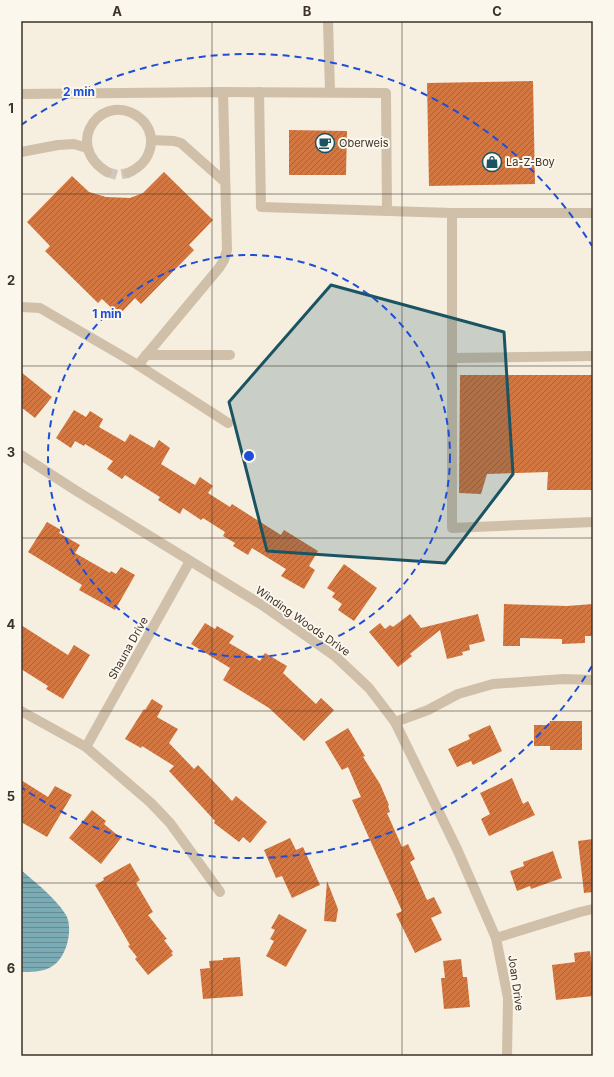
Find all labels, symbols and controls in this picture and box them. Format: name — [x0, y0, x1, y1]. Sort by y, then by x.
text: A — [112, 3, 122, 19]
text: B — [303, 3, 312, 19]
text: C — [492, 3, 502, 19]
text: 2 min — [63, 84, 95, 99]
text: 1 — [8, 100, 14, 116]
cafe icon: Oberweis — [314, 132, 336, 154]
place label: Oberweis — [339, 136, 389, 150]
shop icon: La-Z-Boy — [481, 151, 503, 173]
place label: La-Z-Boy — [506, 155, 555, 169]
text: 2 — [7, 272, 15, 288]
text: 1 min — [92, 306, 122, 321]
text: 3 — [7, 444, 15, 460]
centre of rings — [242, 449, 256, 463]
street label: Winding Woods Drive — [253, 583, 353, 659]
street label: Shauna Drive — [105, 614, 151, 682]
text: 4 — [7, 616, 16, 632]
text: 5 — [7, 788, 15, 804]
street label: Joan Drive — [505, 954, 527, 1012]
text: 6 — [7, 960, 15, 976]

